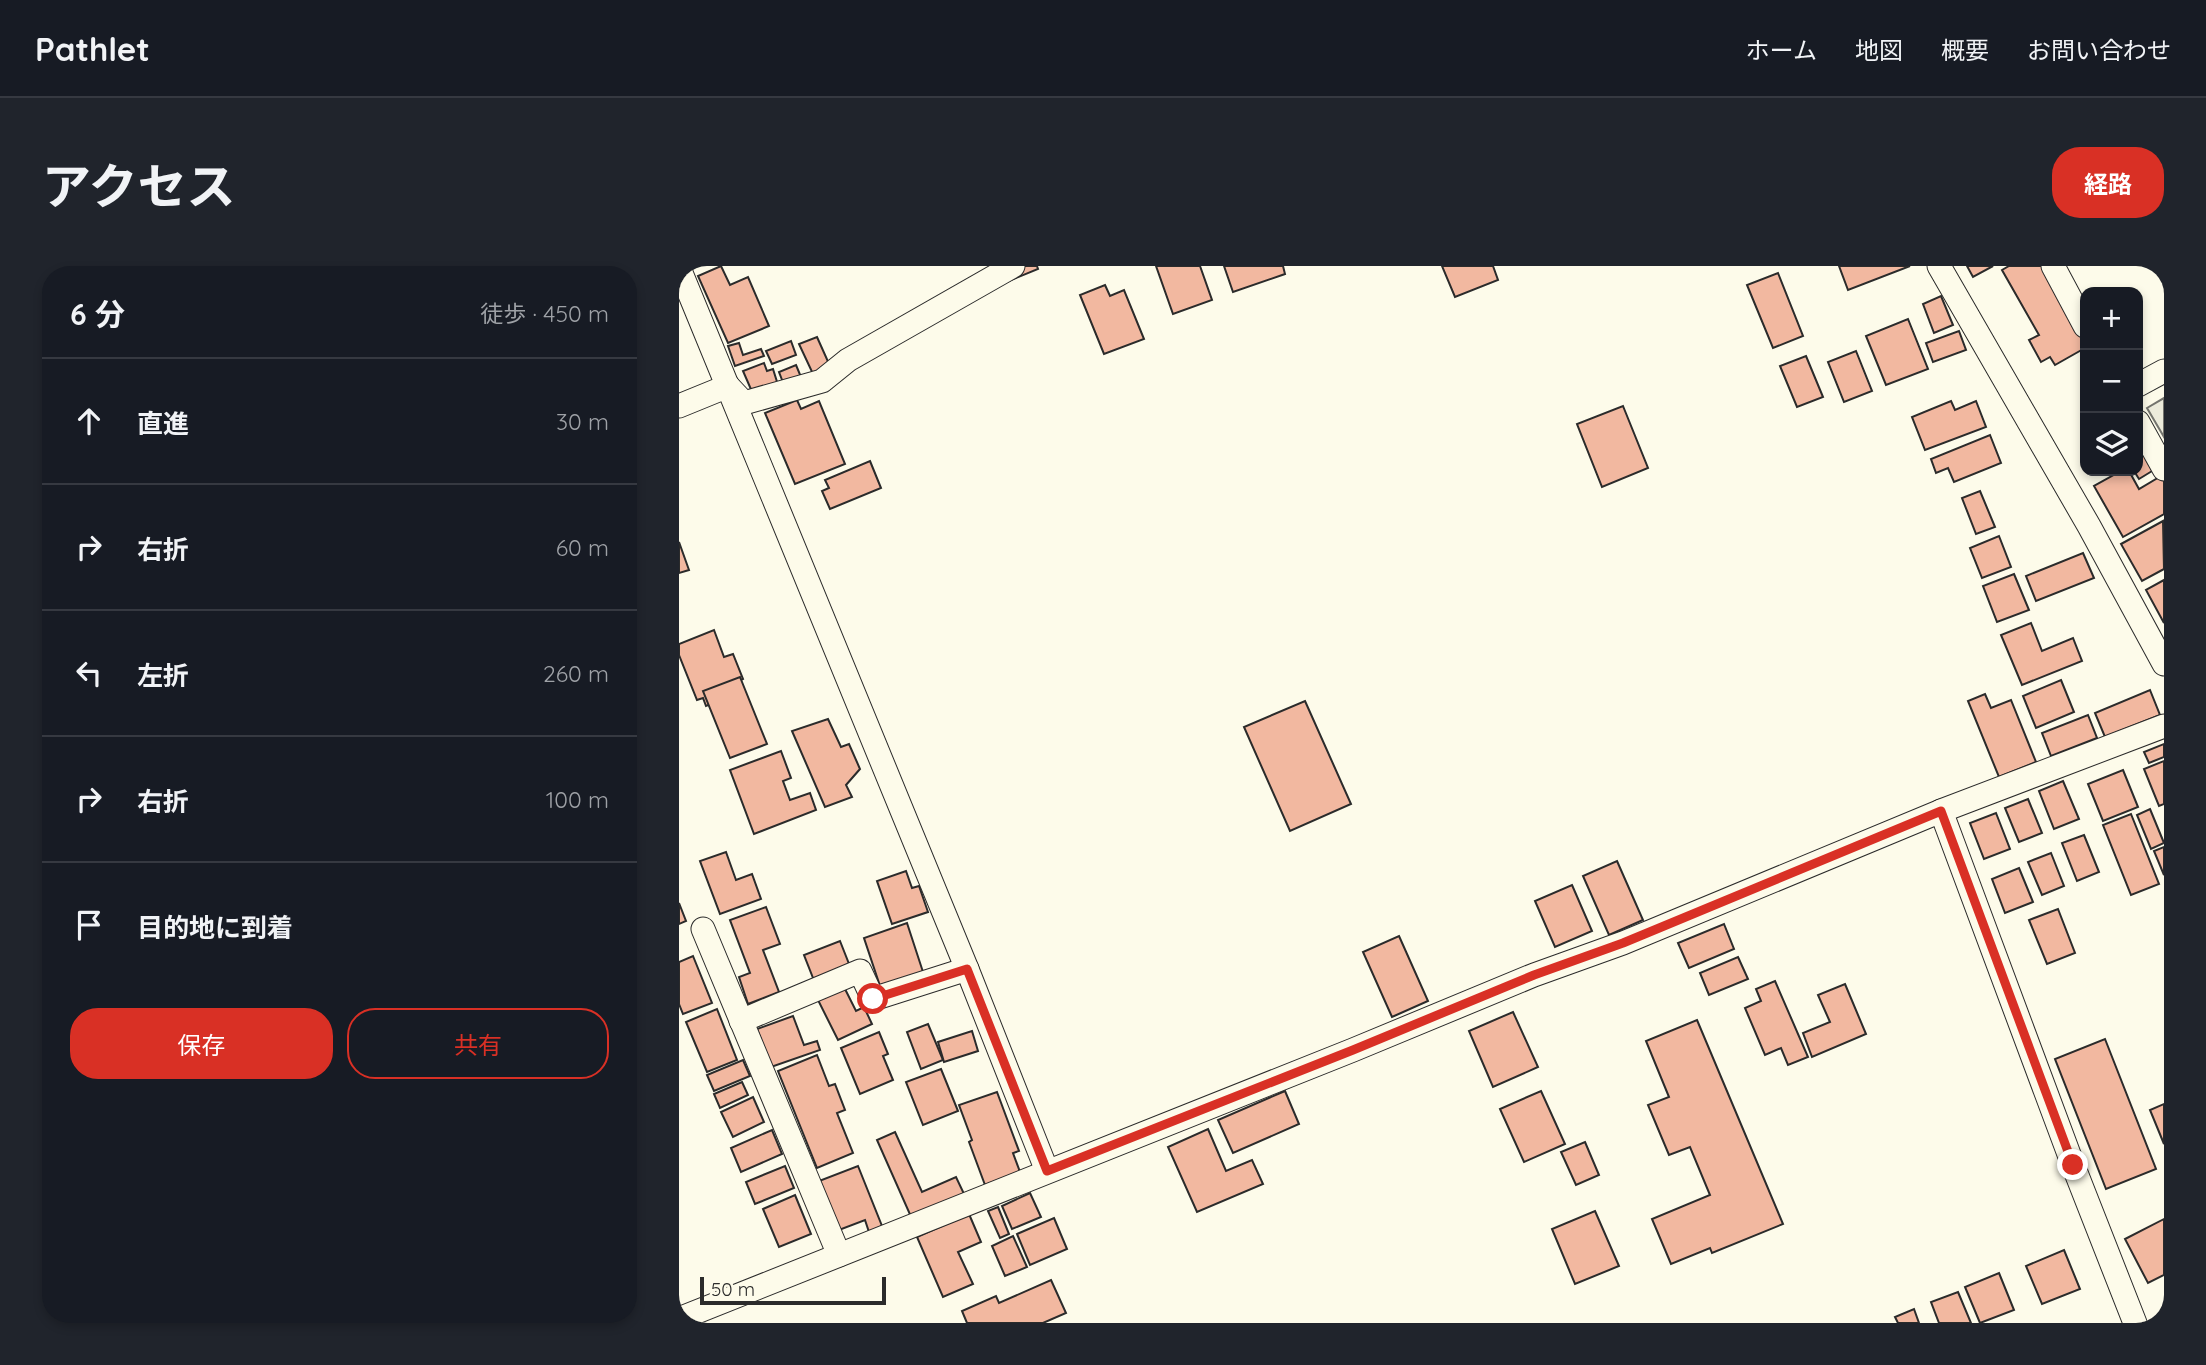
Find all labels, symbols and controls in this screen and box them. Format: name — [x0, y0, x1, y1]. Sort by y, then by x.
text: Pathlet — [35, 28, 150, 69]
text: ホーム — [1746, 35, 1817, 65]
text: 地図 — [1855, 35, 1903, 65]
text: 概要 — [1941, 35, 1989, 65]
text: お問い合わせ — [2027, 35, 2171, 65]
button: 経路 — [2052, 147, 2164, 218]
text: アクセス — [42, 155, 236, 216]
map controls — [2080, 287, 2143, 476]
button: + — [2080, 287, 2143, 350]
text: 6 分 — [70, 295, 125, 333]
text: 徒歩 · 450 m — [480, 299, 609, 328]
button: − — [2080, 350, 2143, 413]
icon: ahead — [70, 402, 108, 440]
text: 直進 — [137, 407, 189, 440]
text: 30 m — [556, 407, 609, 436]
button: layers — [2080, 413, 2143, 476]
icon: right — [70, 528, 108, 566]
text: 右折 — [137, 533, 189, 566]
text: 60 m — [556, 533, 609, 562]
icon: left — [70, 654, 108, 692]
text: 左折 — [137, 659, 189, 692]
text: 260 m — [543, 659, 609, 688]
icon: right — [70, 780, 108, 818]
text: 右折 — [137, 785, 189, 818]
text: 100 m — [546, 785, 609, 814]
icon: arrive — [70, 906, 108, 944]
text: 目的地に到着 — [137, 911, 293, 944]
route start — [857, 983, 888, 1014]
button: 保存 — [70, 1008, 333, 1079]
button: 共有 — [347, 1008, 609, 1079]
route end — [2057, 1149, 2088, 1180]
scale bar — [700, 1274, 885, 1306]
text: 50 m — [711, 1277, 755, 1301]

